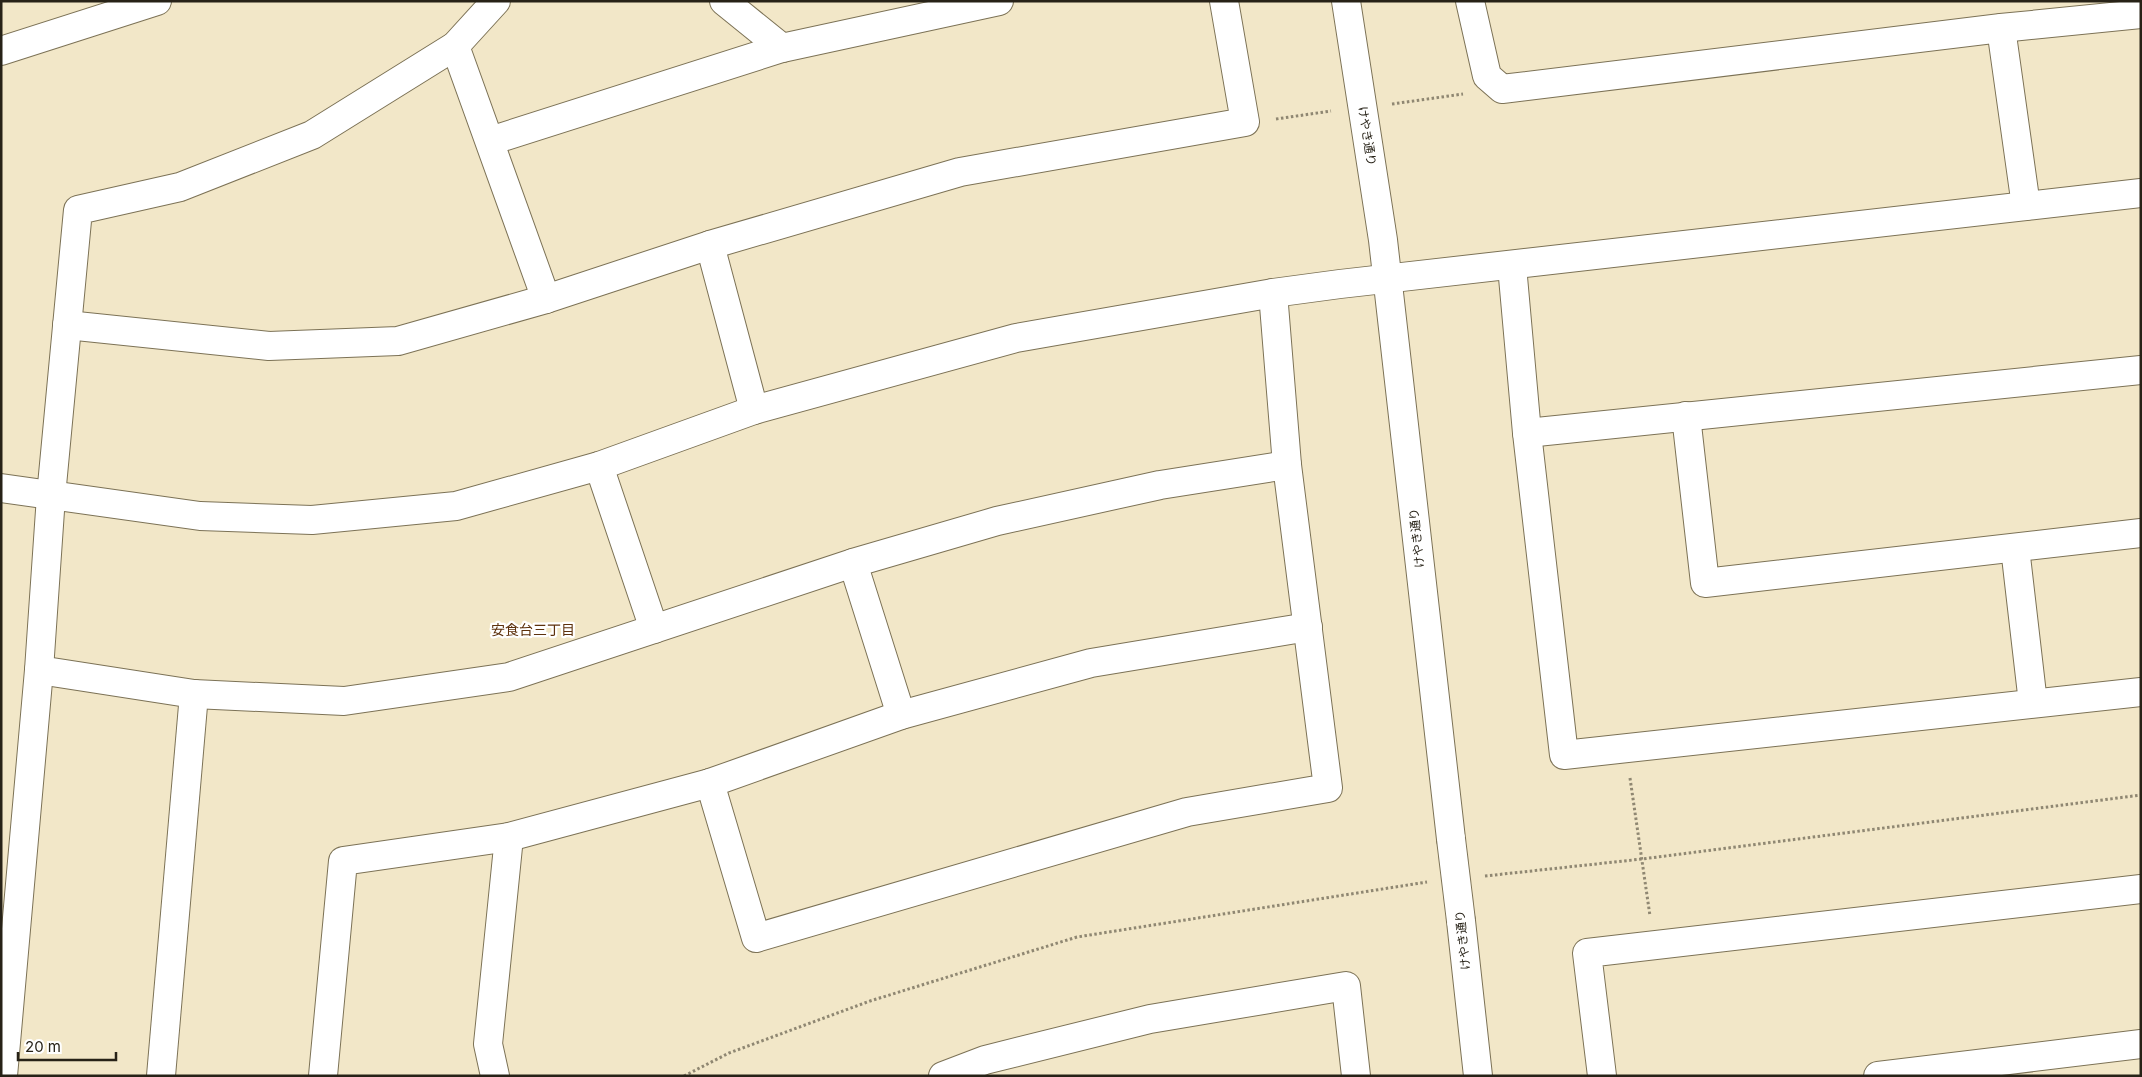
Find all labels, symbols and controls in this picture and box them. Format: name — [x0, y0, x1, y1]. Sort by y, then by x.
street label: けやき通り — [1355, 105, 1380, 167]
street label: けやき通り — [1406, 507, 1427, 569]
district label: 安食台三丁目 — [491, 621, 575, 638]
street label: けやき通り — [1452, 909, 1473, 971]
scale bar — [18, 1030, 115, 1062]
text: 20 m — [25, 1037, 61, 1056]

